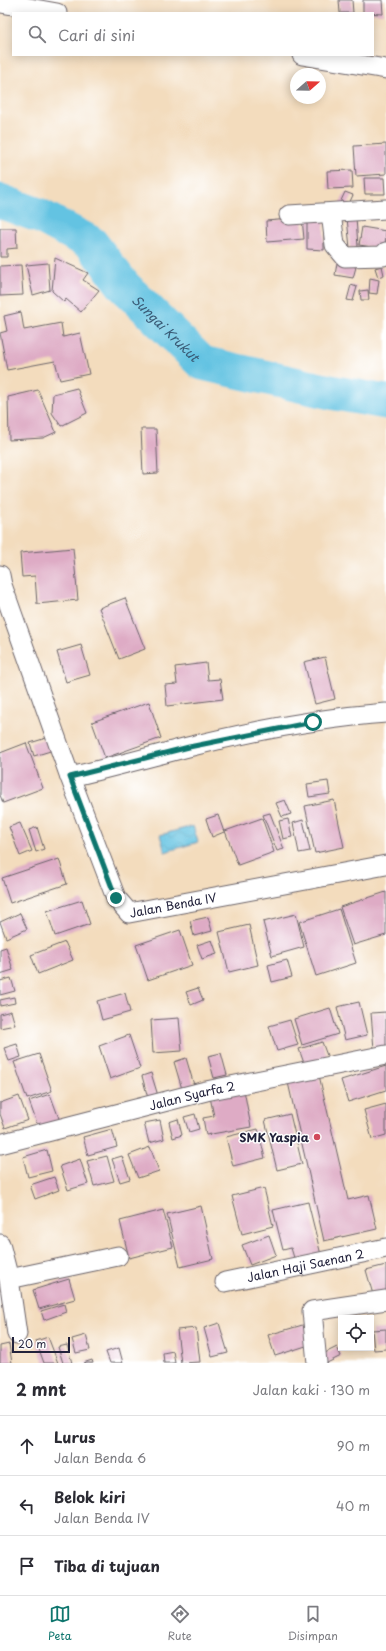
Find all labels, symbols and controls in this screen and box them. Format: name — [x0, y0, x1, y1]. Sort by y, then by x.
search box — [12, 12, 374, 56]
icon: search — [26, 23, 48, 45]
text: Cari di sini — [58, 23, 135, 46]
north arrow — [290, 68, 326, 104]
water label: Sungai Krukut — [128, 290, 205, 367]
route start — [304, 713, 322, 731]
street label: Jalan Benda IV — [128, 888, 219, 922]
route end — [107, 889, 125, 907]
street label: Jalan Syarfa 2 — [147, 1076, 236, 1114]
place label: SMK Yaspia — [239, 1128, 310, 1146]
marker: SMK Yaspia — [312, 1132, 322, 1142]
street label: Jalan Haji Saenan 2 — [245, 1244, 365, 1286]
map controls — [338, 1315, 374, 1351]
button: locate — [338, 1315, 374, 1351]
scale bar — [12, 1335, 70, 1354]
text: 20 m — [18, 1335, 46, 1352]
text: 2 mnt — [16, 1376, 67, 1402]
text: Jalan kaki · 130 m — [253, 1380, 370, 1399]
text: Lurus — [54, 1425, 95, 1448]
icon: ahead — [16, 1435, 38, 1457]
text: 90 m — [337, 1436, 370, 1455]
text: Jalan Benda 6 — [54, 1448, 146, 1467]
text: Belok kiri — [54, 1485, 125, 1508]
icon: left — [16, 1495, 38, 1517]
text: 40 m — [336, 1496, 370, 1515]
text: Jalan Benda IV — [54, 1508, 150, 1527]
text: Tiba di tujuan — [54, 1554, 160, 1577]
icon: arrive — [16, 1555, 38, 1577]
tab: Peta — [48, 1603, 72, 1644]
tab: Rute — [168, 1603, 192, 1644]
tab: Disimpan — [288, 1603, 338, 1644]

